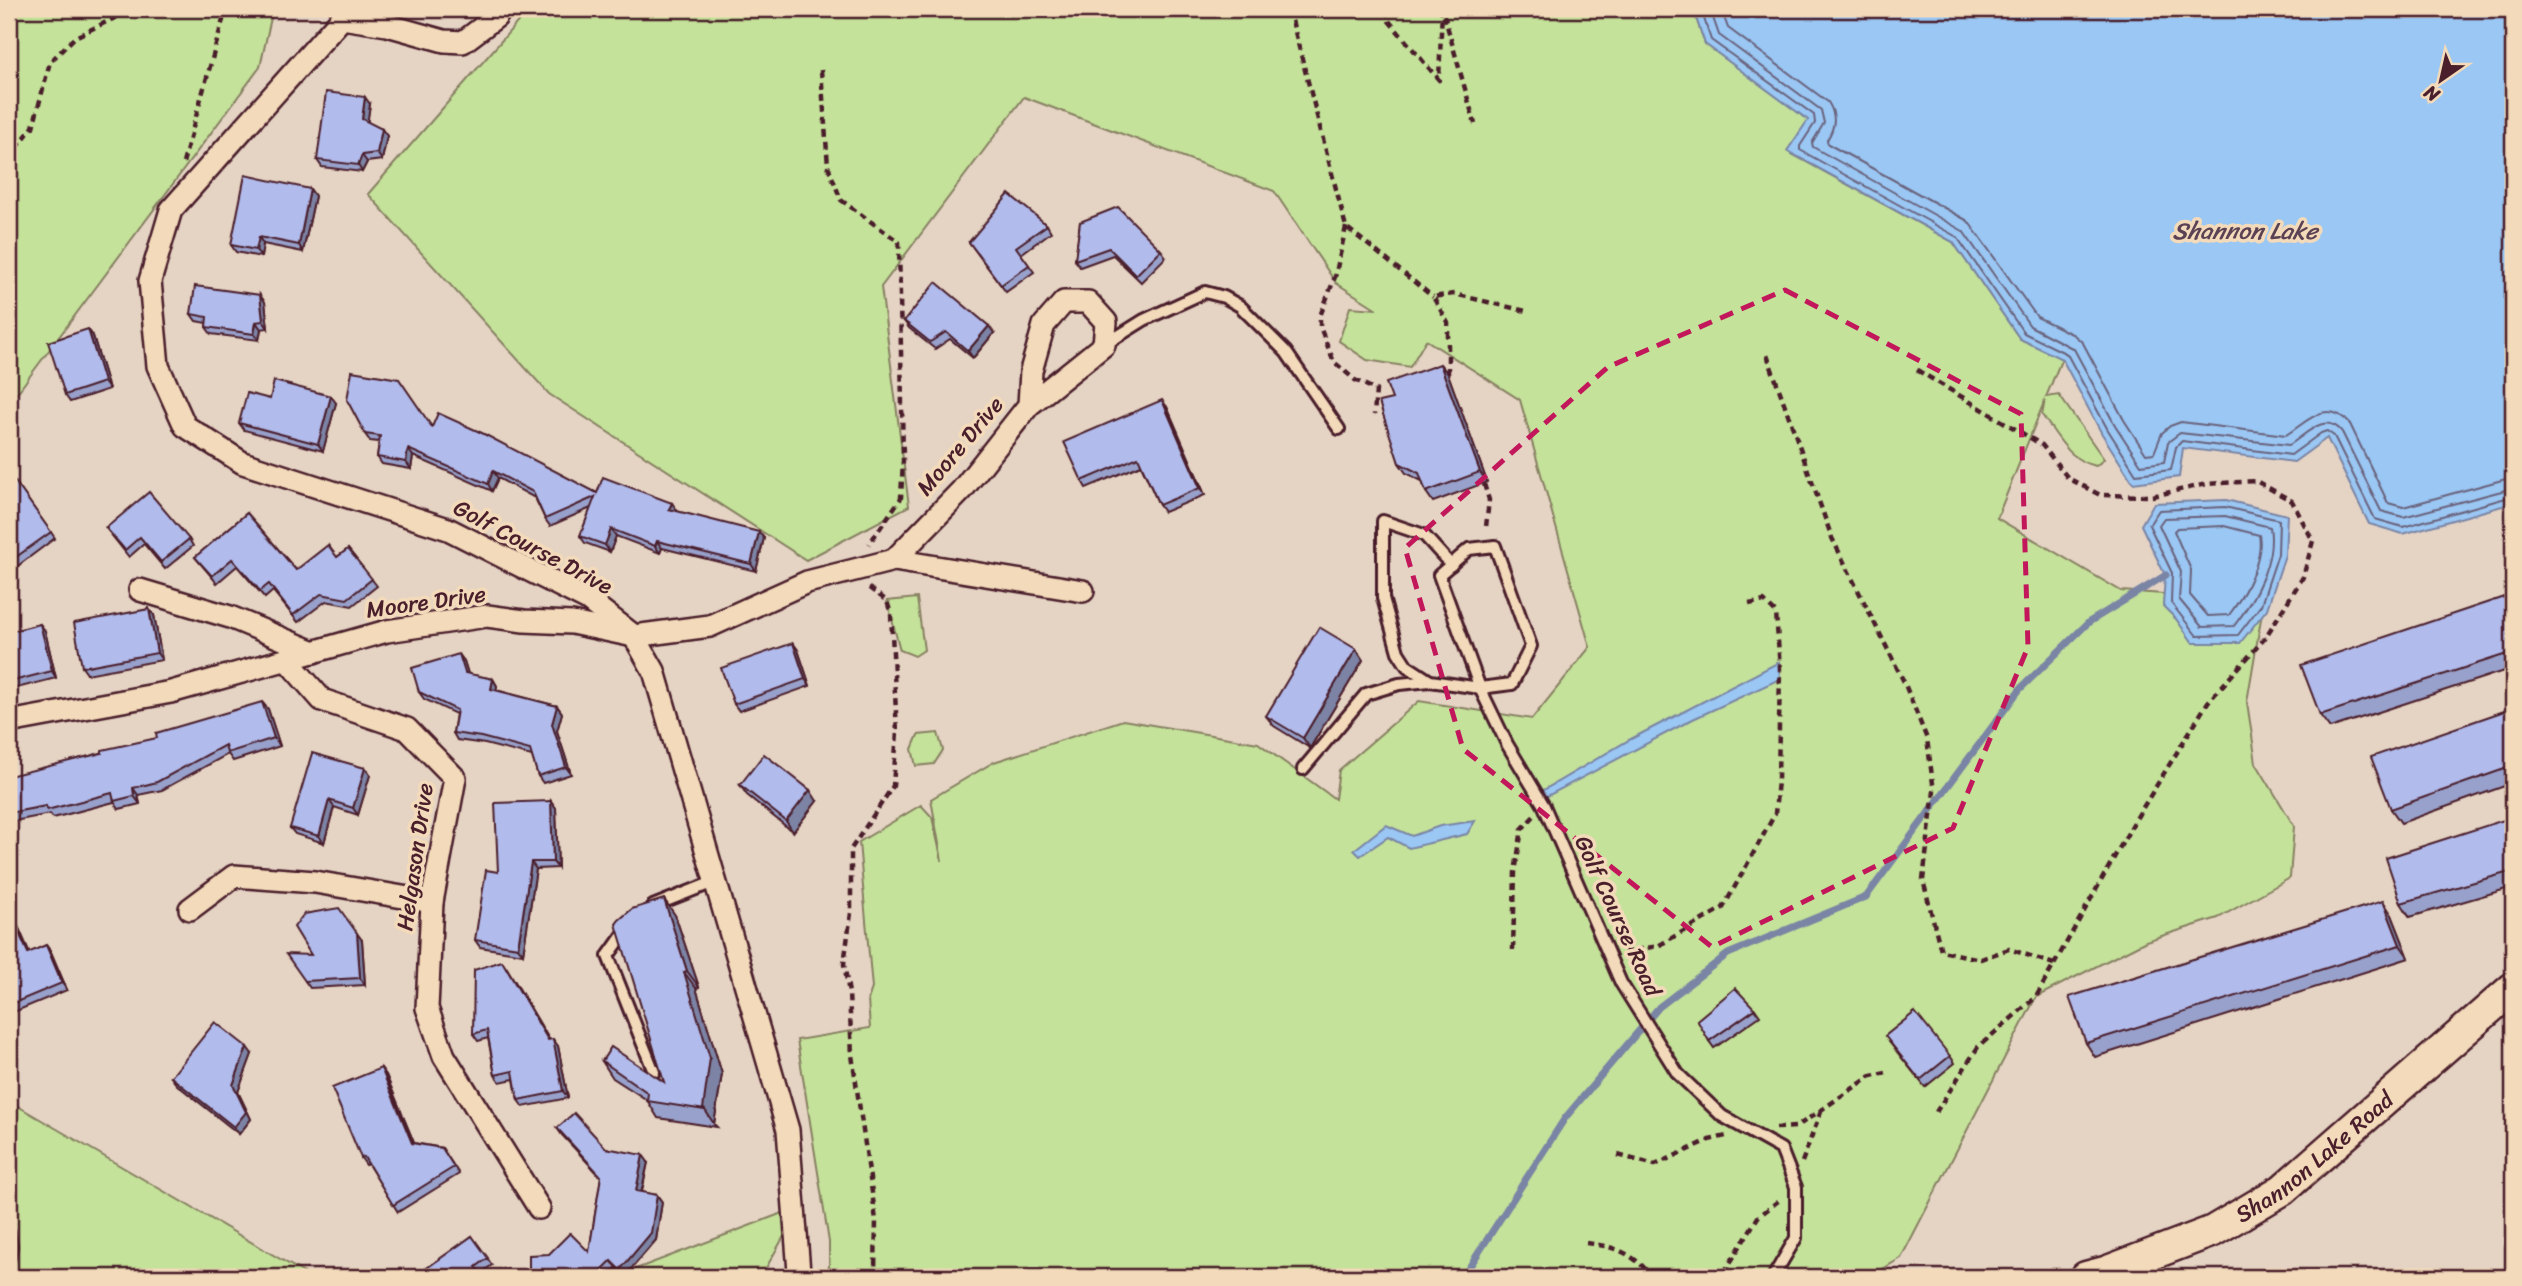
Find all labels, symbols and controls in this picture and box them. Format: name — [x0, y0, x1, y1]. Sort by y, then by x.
north arrow — [2406, 46, 2476, 116]
text: N — [2416, 76, 2447, 112]
water label: Shannon Lake — [2172, 210, 2320, 252]
street label: Moore Drive — [906, 386, 1015, 505]
street label: Golf Course Drive — [446, 488, 620, 606]
street label: Moore Drive — [363, 573, 489, 631]
street label: Helgason Drive — [384, 780, 446, 934]
street label: Golf Course Road — [1563, 828, 1674, 1005]
street label: Shannon Lake Road — [2227, 1079, 2404, 1234]

